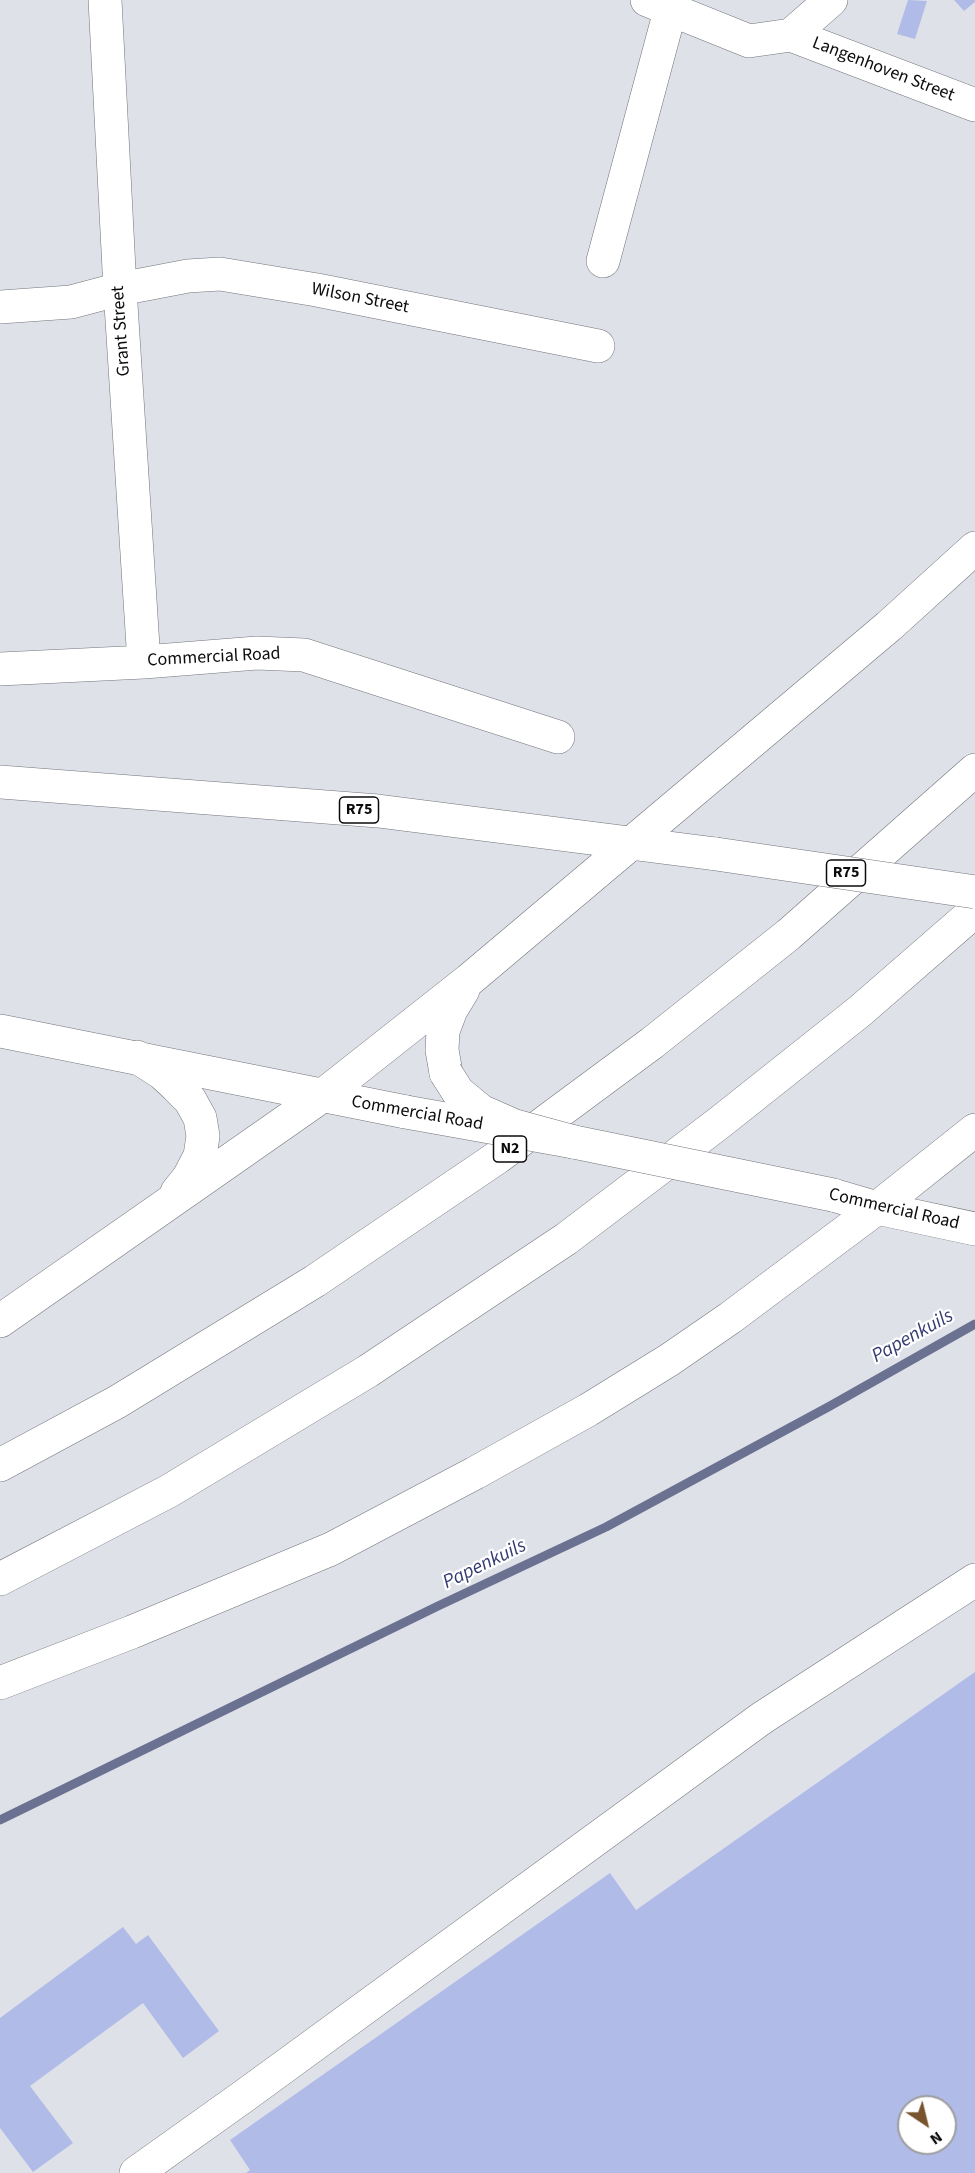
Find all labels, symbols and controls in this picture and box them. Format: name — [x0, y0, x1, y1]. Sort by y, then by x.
street label: Langenhoven Street — [809, 33, 957, 107]
street label: Wilson Street — [309, 279, 411, 319]
street label: Grant Street — [108, 285, 136, 377]
street label: Commercial Road — [147, 644, 281, 672]
road number: R75 — [340, 797, 378, 823]
road number: R75 — [826, 860, 866, 886]
street label: Commercial Road — [349, 1092, 485, 1136]
road number: N2 — [494, 1136, 526, 1162]
street label: Commercial Road — [827, 1184, 961, 1236]
water label: Papenkuils — [868, 1305, 958, 1369]
water label: Papenkuils — [439, 1535, 531, 1595]
north arrow — [897, 2095, 957, 2155]
text: N — [926, 2126, 947, 2150]

